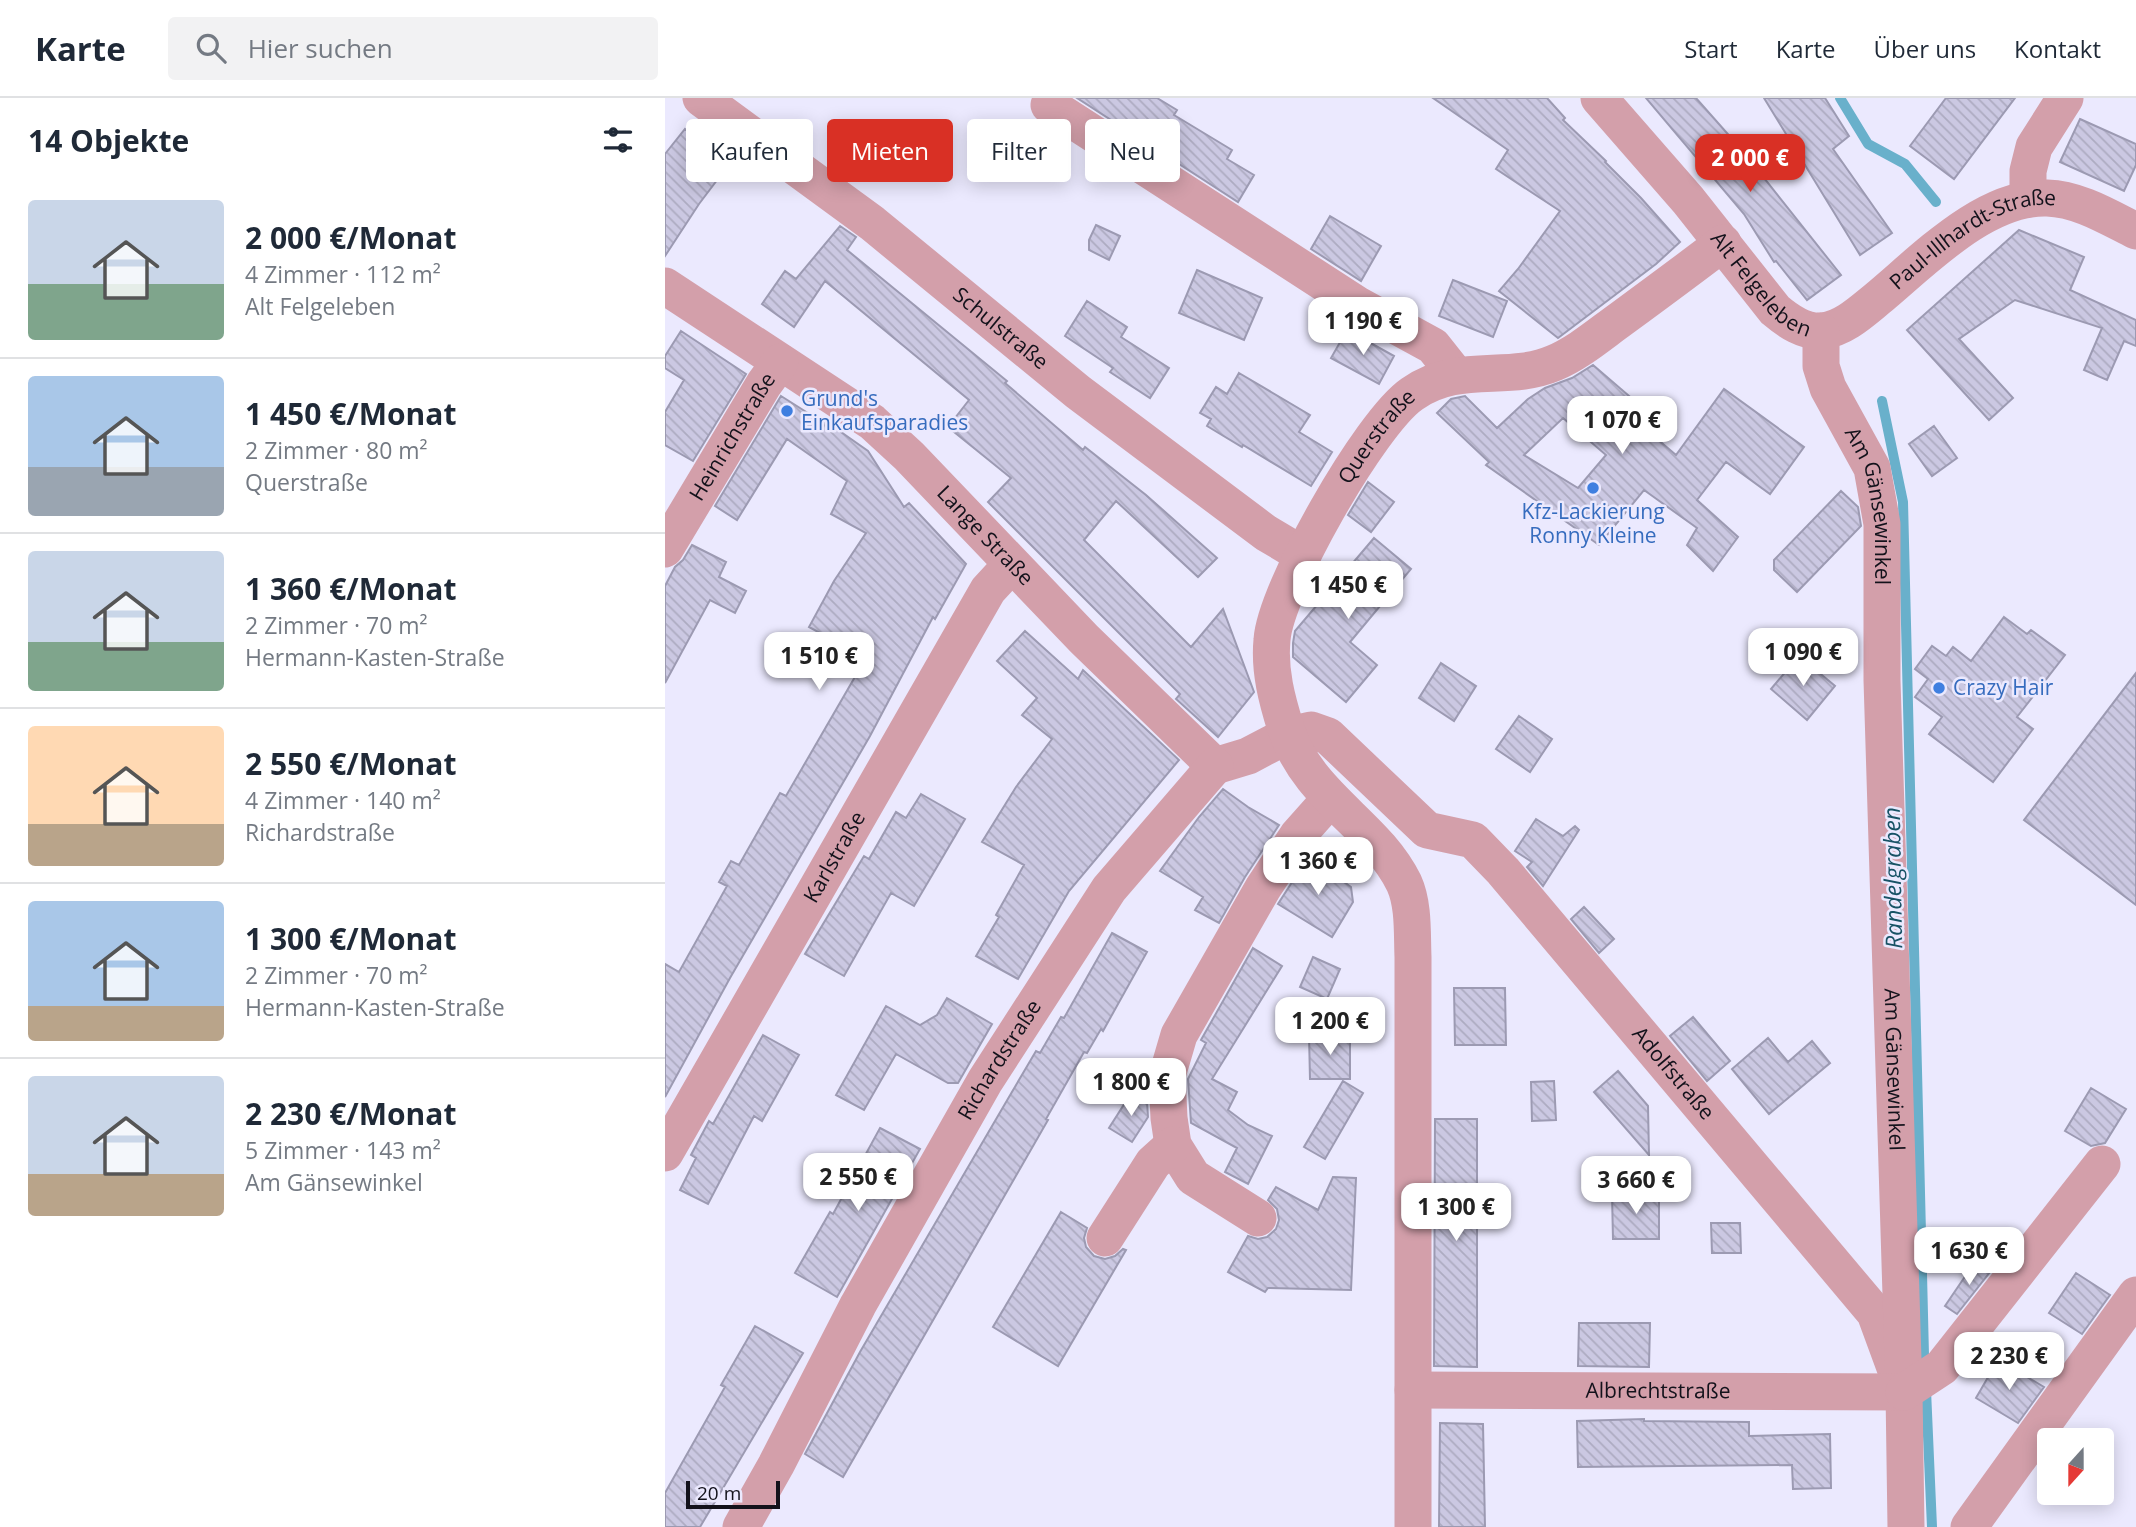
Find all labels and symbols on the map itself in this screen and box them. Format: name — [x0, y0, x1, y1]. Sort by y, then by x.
pin: 2 000 € — [1685, 134, 1815, 194]
street label: Paul-Illhardt-Straße — [1883, 183, 2057, 295]
street label: Alt Felgeleben — [1705, 225, 1815, 343]
street label: Schulstraße — [948, 280, 1055, 375]
pin: 1 190 € — [1298, 298, 1428, 357]
street label: Heinrichstraße — [682, 366, 781, 506]
street label: Querstraße — [1331, 382, 1420, 489]
place label: Grund's Einkaufsparadies — [801, 384, 968, 436]
pin: 1 070 € — [1557, 396, 1687, 456]
marker: Grund's Einkaufsparadies — [779, 403, 795, 419]
street label: Am Gänsewinkel — [1839, 422, 1897, 585]
street label: Lange Straße — [931, 479, 1040, 591]
marker: Kfz-Lackierung Ronny Kleine — [1585, 480, 1601, 496]
place label: Kfz-Lackierung Ronny Kleine — [1521, 497, 1665, 549]
pin: 1 450 € — [1283, 561, 1413, 621]
pin: 1 090 € — [1738, 628, 1868, 688]
pin: 1 510 € — [754, 632, 884, 692]
place label: Crazy Hair — [1953, 673, 2054, 701]
marker: Crazy Hair — [1931, 680, 1947, 696]
street label: Karlstraße — [797, 806, 871, 908]
water label: Randelgraben — [1875, 807, 1909, 949]
pin: 1 360 € — [1253, 838, 1383, 897]
street label: Am Gänsewinkel — [1879, 988, 1912, 1151]
street label: Richardstraße — [951, 994, 1047, 1125]
pin: 1 200 € — [1265, 998, 1395, 1057]
street label: Adolfstraße — [1627, 1020, 1721, 1125]
pin: 1 800 € — [1066, 1058, 1196, 1118]
pin: 2 550 € — [793, 1154, 923, 1213]
pin: 3 660 € — [1571, 1156, 1701, 1216]
pin: 1 300 € — [1391, 1184, 1521, 1243]
pin: 1 630 € — [1904, 1228, 2034, 1287]
pin: 2 230 € — [1944, 1332, 2074, 1392]
street label: Albrechtstraße — [1585, 1376, 1731, 1404]
north arrow — [2037, 1428, 2114, 1505]
scale bar — [686, 1478, 781, 1510]

